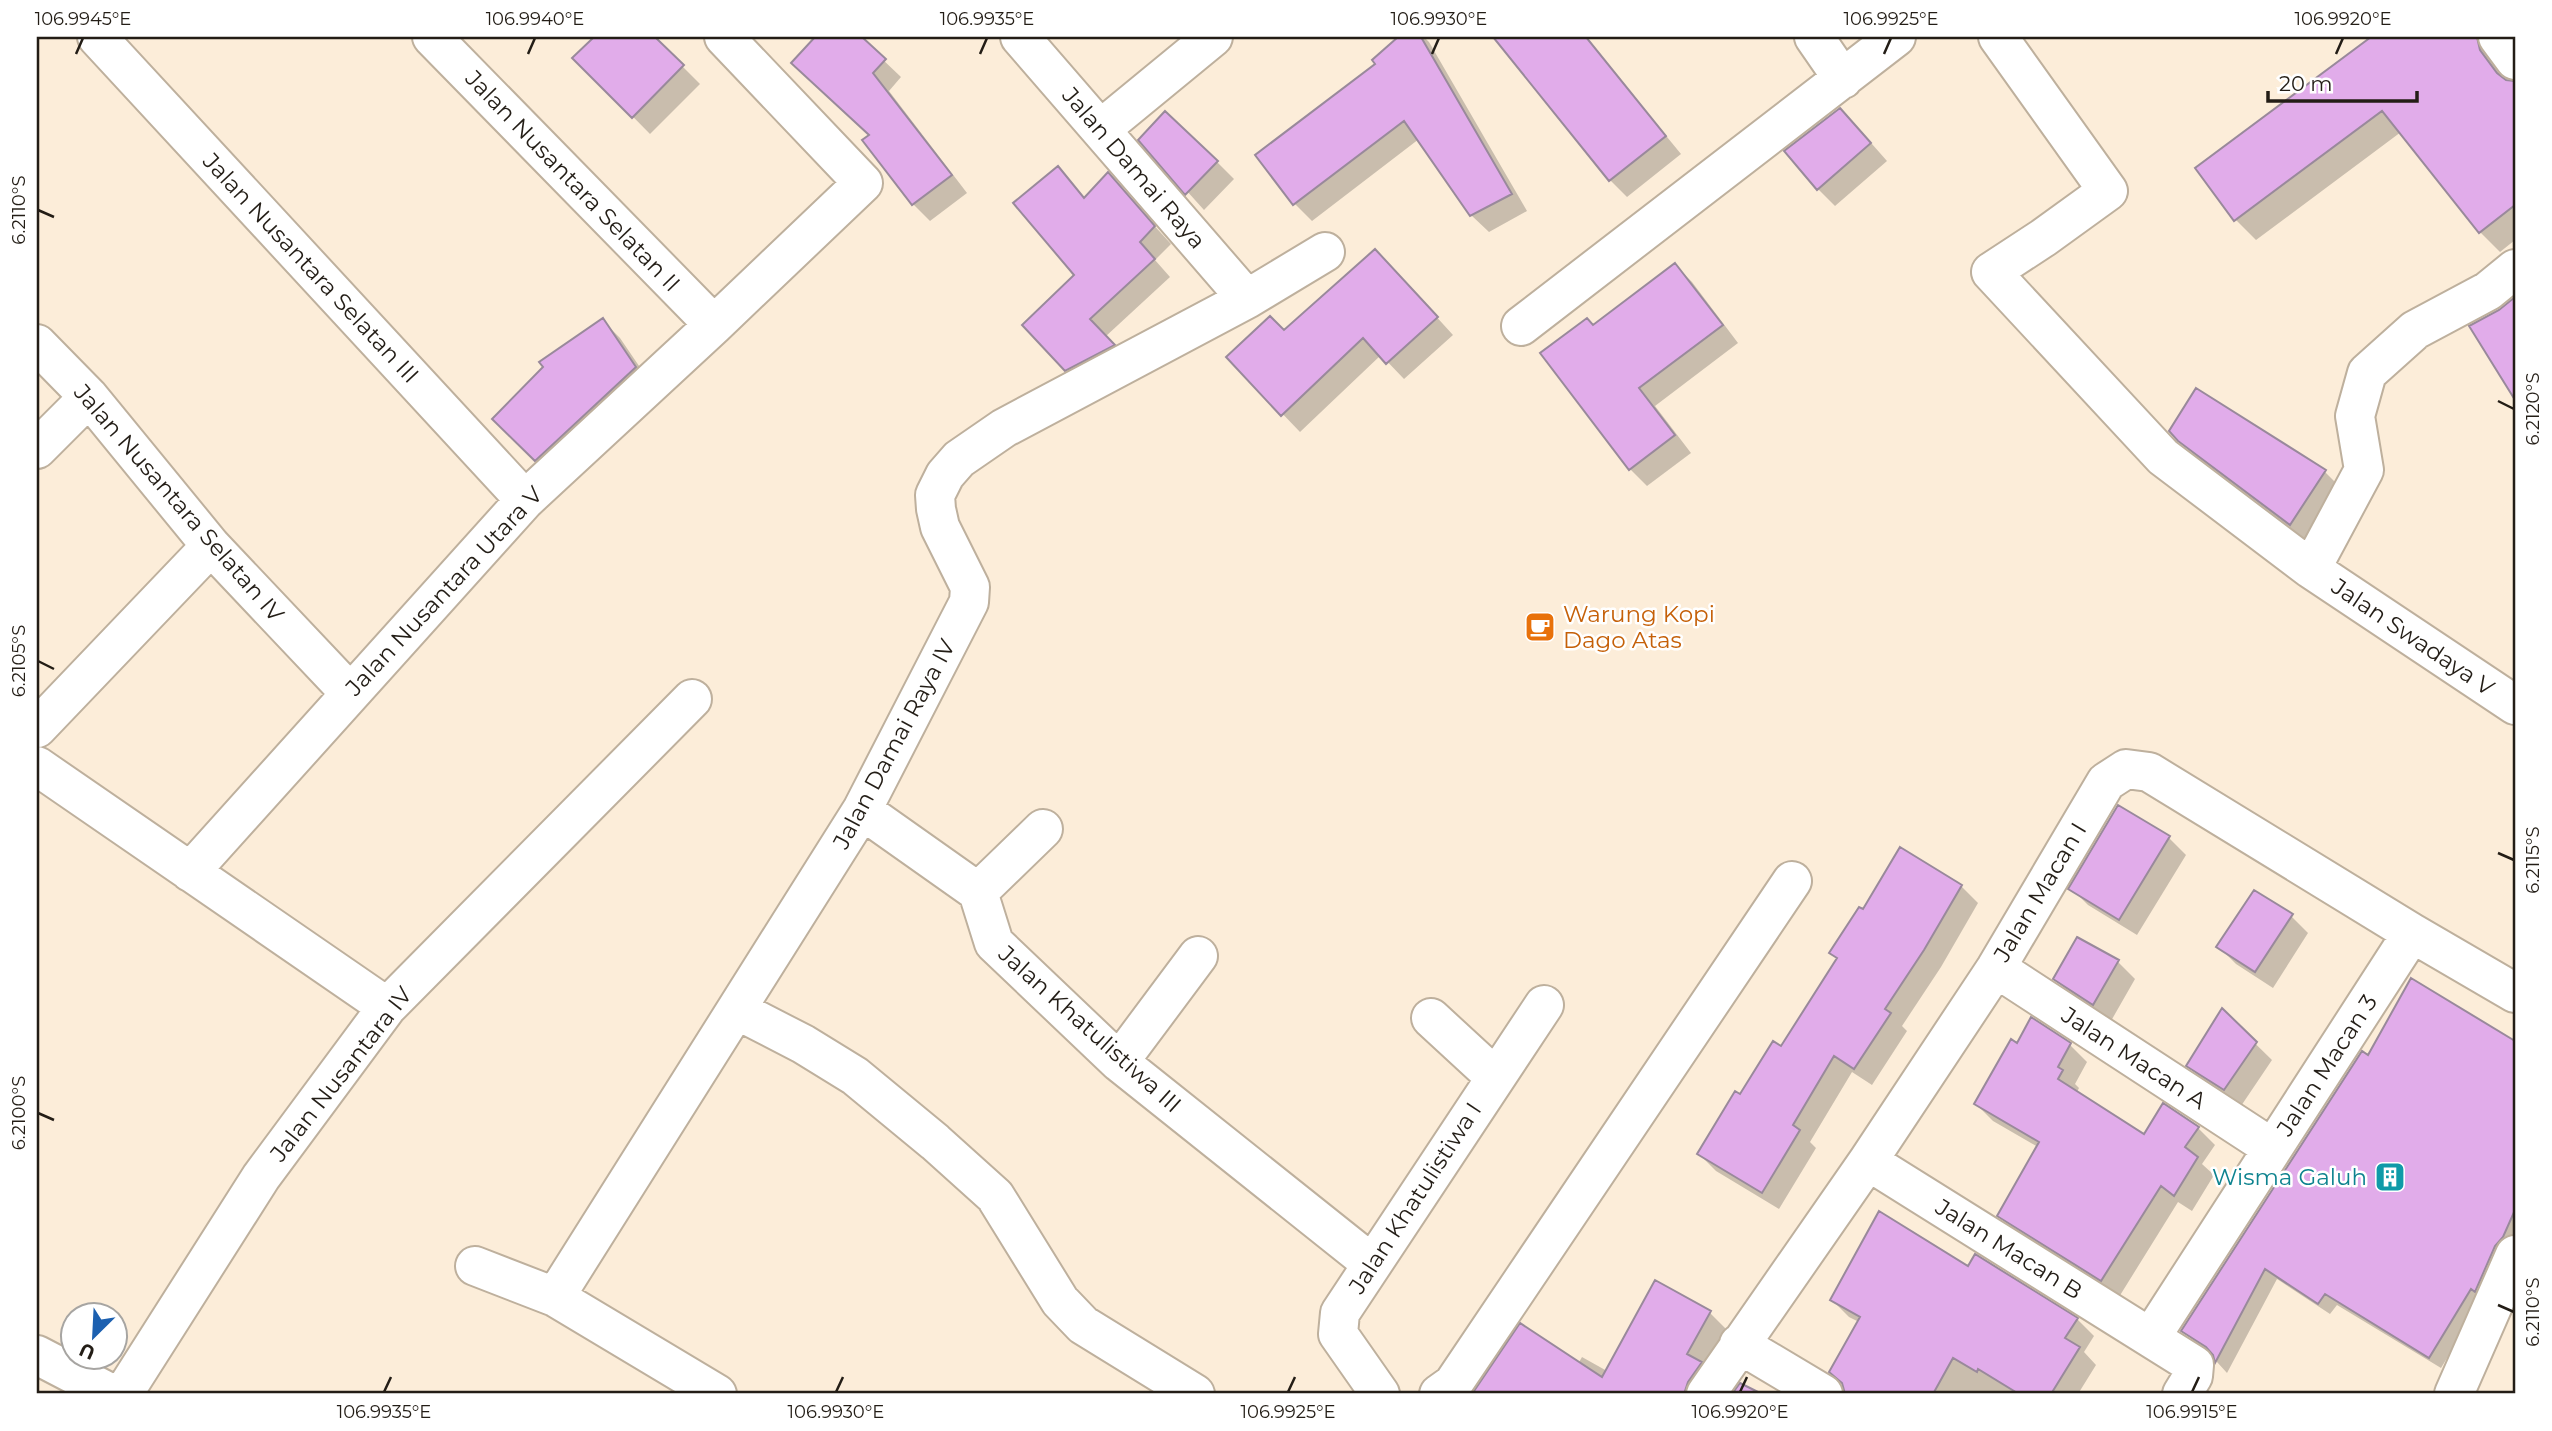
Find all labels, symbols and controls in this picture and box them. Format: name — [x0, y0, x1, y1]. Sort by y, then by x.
text: 106.9945°E — [35, 8, 131, 30]
text: 106.9940°E — [486, 8, 584, 30]
text: 106.9935°E — [940, 8, 1034, 30]
text: 106.9930°E — [1391, 8, 1487, 30]
text: 106.9925°E — [1843, 8, 1939, 30]
text: 106.9920°E — [2294, 8, 2392, 30]
scale bar — [2268, 60, 2417, 104]
street label: Jalan Nusantara Selatan II — [459, 64, 686, 298]
text: 20 m — [2279, 71, 2333, 96]
street label: Jalan Damai Raya — [1056, 81, 1212, 254]
street label: Jalan Nusantara Selatan III — [196, 147, 425, 389]
text: 6.2110°S — [8, 175, 30, 245]
text: 6.2120°S — [2522, 373, 2544, 445]
street label: Jalan Nusantara Selatan IV — [67, 378, 290, 628]
street label: Jalan Nusantara Utara V — [339, 480, 549, 702]
street label: Jalan Swadaya V — [2326, 572, 2500, 702]
place label: Warung Kopi Dago Atas — [1563, 600, 1715, 654]
cafe icon: Warung Kopi Dago Atas — [1523, 610, 1557, 644]
text: 6.2105°S — [8, 625, 30, 697]
street label: Jalan Damai Raya IV — [826, 634, 962, 854]
street label: Jalan Macan I — [1987, 818, 2092, 967]
text: 6.2115°S — [2522, 826, 2544, 894]
street label: Jalan Khatulistiwa III — [992, 939, 1187, 1118]
street label: Jalan Nusantara IV — [264, 980, 418, 1168]
street label: Jalan Macan 3 — [2270, 989, 2383, 1142]
street label: Jalan Macan A — [2056, 1000, 2212, 1115]
text: 6.2100°S — [8, 1076, 30, 1150]
street label: Jalan Khatulistiwa I — [1342, 1097, 1487, 1300]
building icon: Wisma Galuh — [2373, 1160, 2407, 1194]
place label: Wisma Galuh — [2212, 1163, 2367, 1191]
street label: Jalan Macan B — [1930, 1192, 2087, 1305]
text: 6.2110°S — [2522, 1277, 2544, 1347]
north arrow — [60, 1302, 130, 1372]
text: U — [76, 1338, 99, 1365]
text: 106.9935°E — [337, 1401, 431, 1423]
text: 106.9930°E — [788, 1401, 884, 1423]
text: 106.9925°E — [1240, 1401, 1336, 1423]
text: 106.9920°E — [1691, 1401, 1789, 1423]
text: 106.9915°E — [2146, 1401, 2238, 1423]

